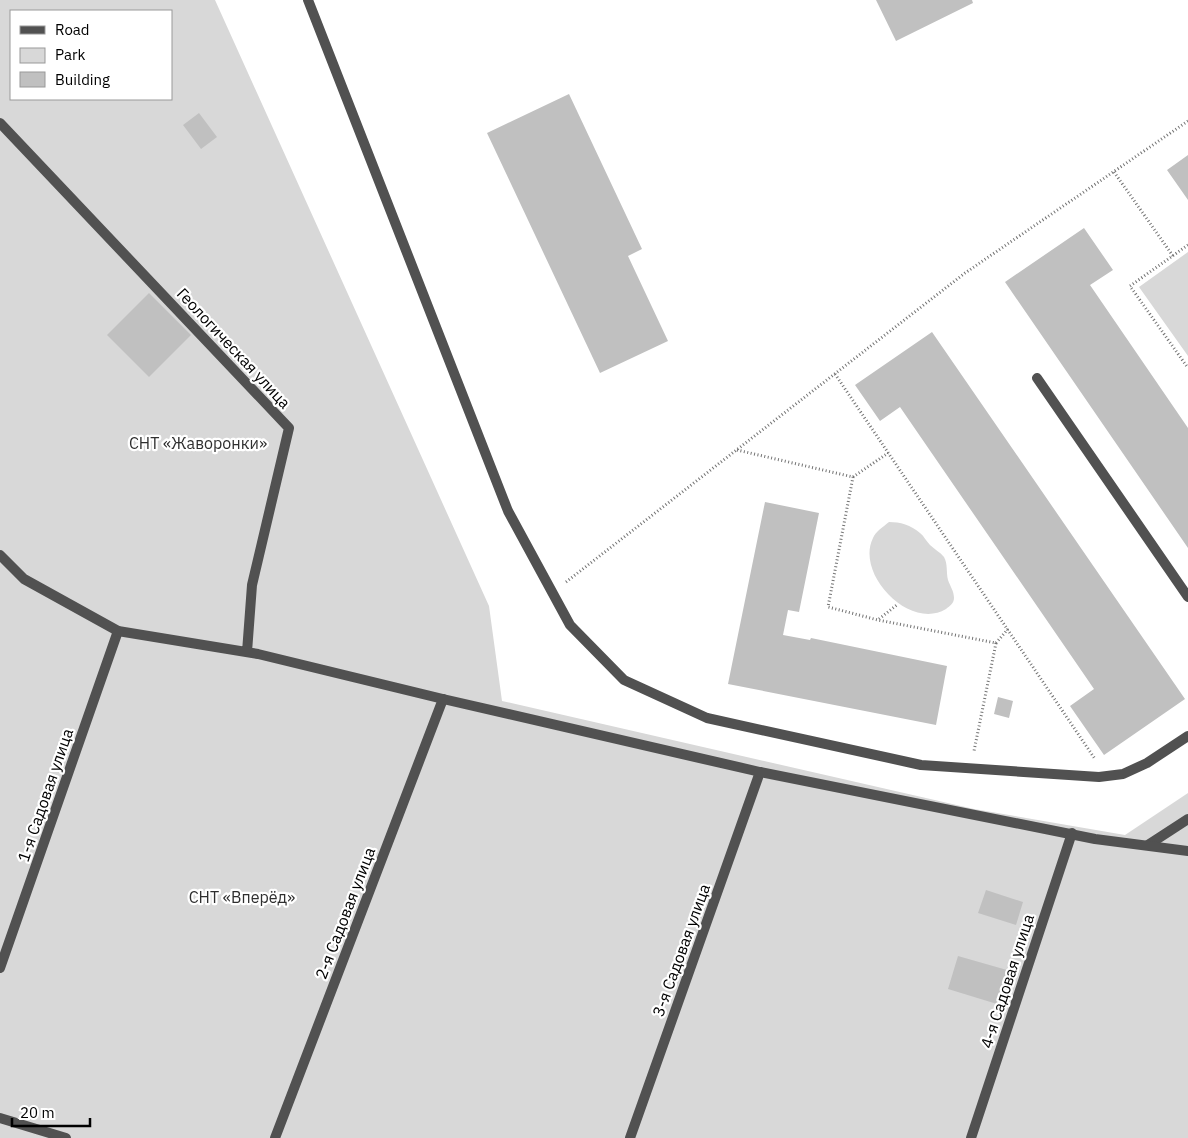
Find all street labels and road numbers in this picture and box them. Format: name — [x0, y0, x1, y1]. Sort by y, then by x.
street label: Геологическая улица — [173, 284, 295, 413]
street label: 1-я Садовая улица — [13, 725, 77, 864]
street label: 2-я Садовая улица — [311, 844, 380, 982]
street label: 3-я Садовая улица — [648, 881, 714, 1019]
street label: 4-я Садовая улица — [976, 911, 1038, 1051]

